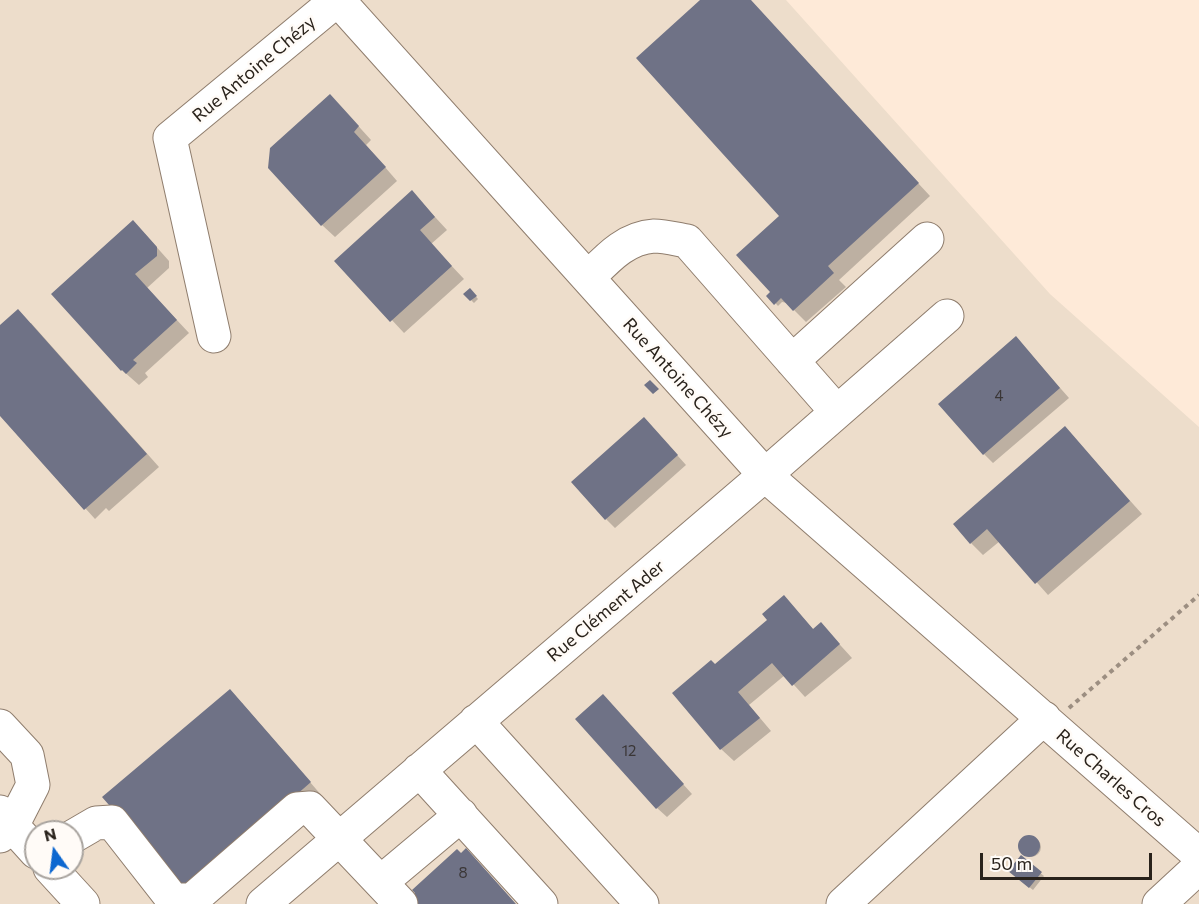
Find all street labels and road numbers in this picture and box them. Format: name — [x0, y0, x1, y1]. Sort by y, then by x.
street label: Rue Antoine Chézy — [188, 11, 320, 127]
street label: Rue Antoine Chézy — [618, 314, 738, 442]
street label: Rue Clément Ader — [543, 556, 669, 666]
street label: Rue Charles Cros — [1052, 725, 1170, 831]

